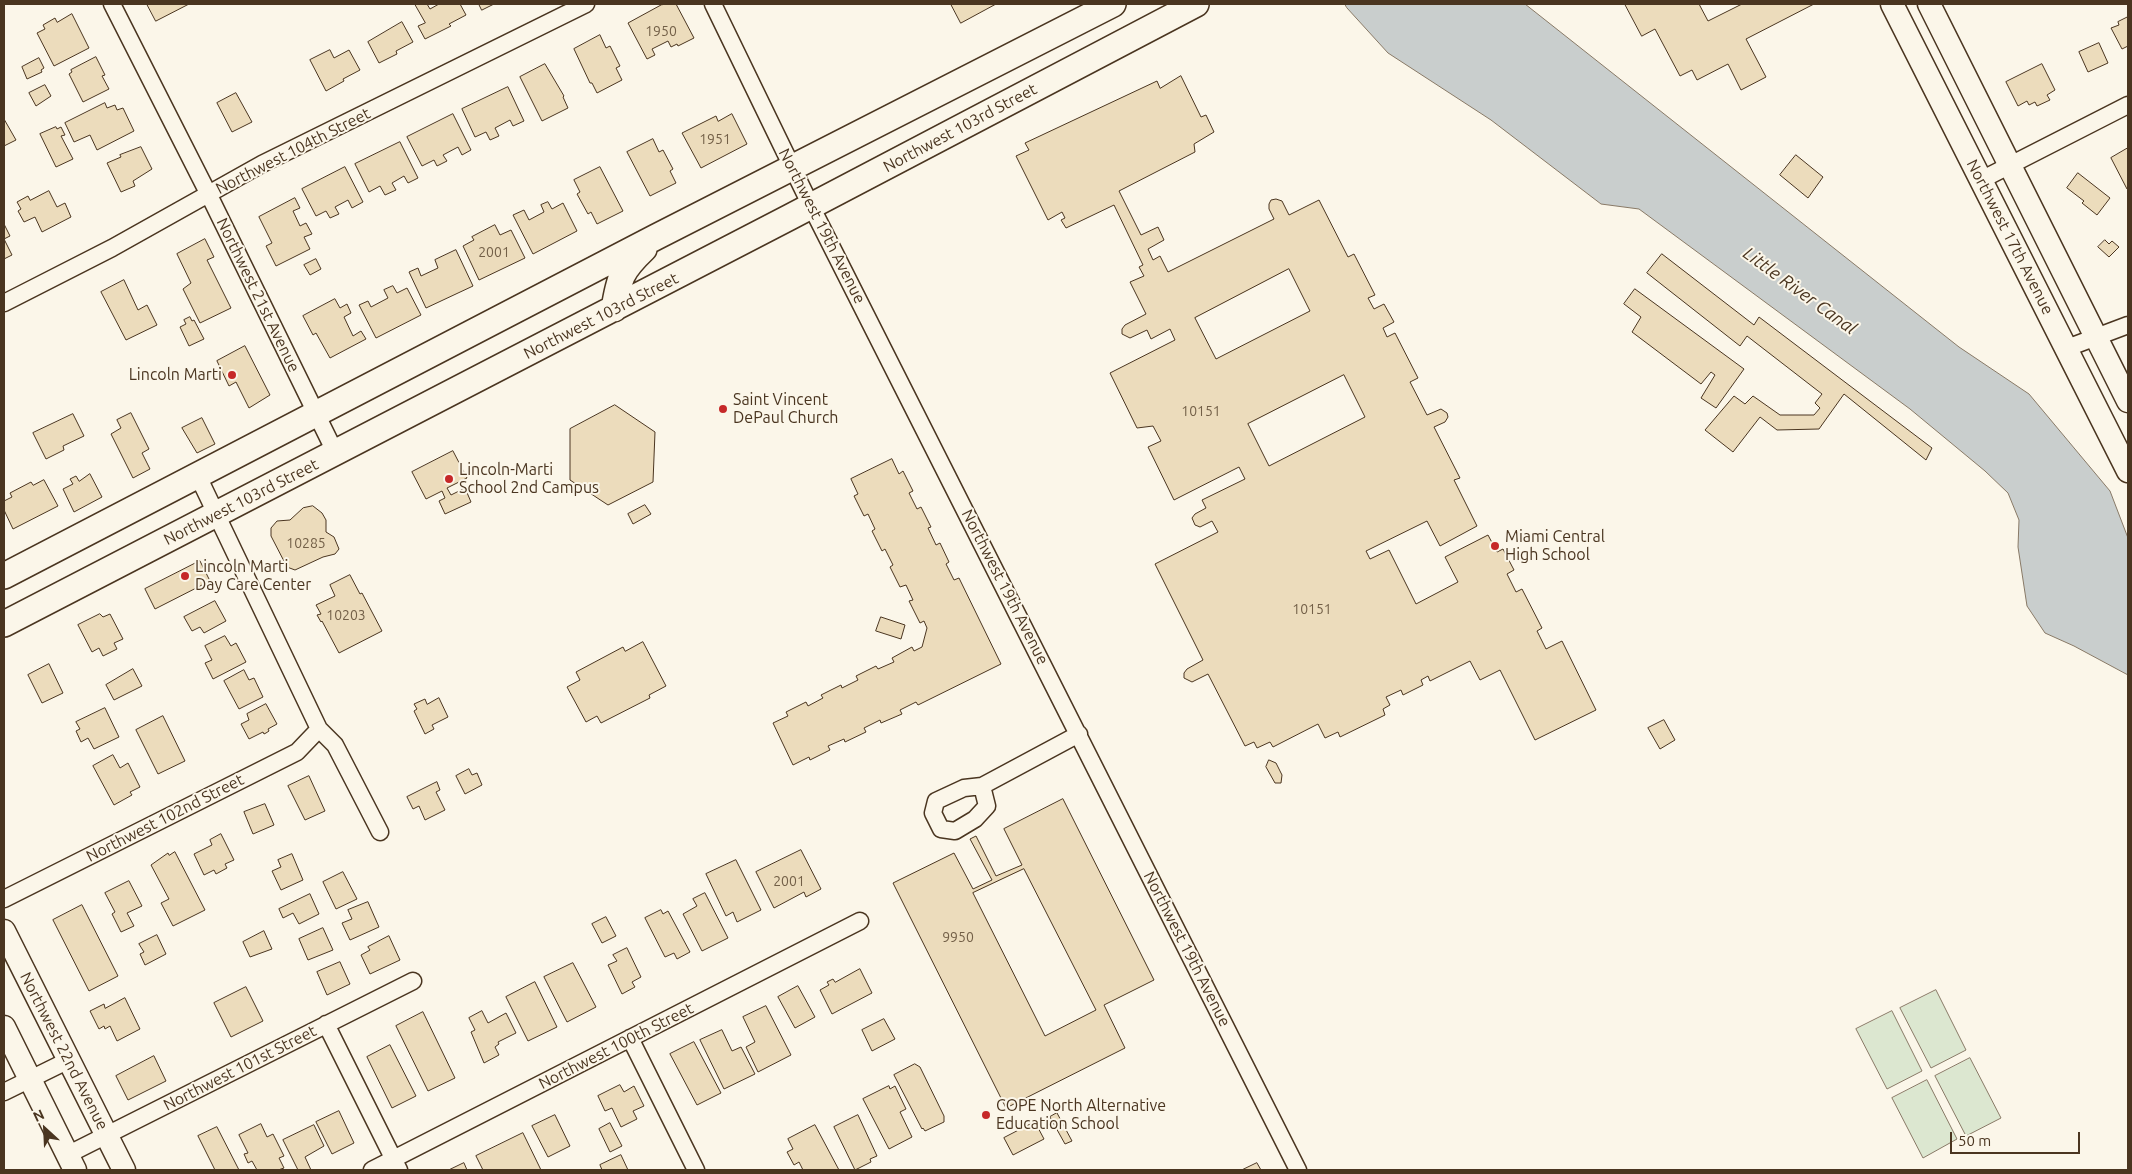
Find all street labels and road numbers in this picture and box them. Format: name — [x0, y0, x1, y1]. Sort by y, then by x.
street label: Northwest 103rd Street — [880, 79, 1040, 177]
street label: Northwest 104th Street — [212, 104, 374, 198]
street label: Northwest 19th Avenue — [775, 145, 869, 307]
street label: Northwest 17th Avenue — [1963, 156, 2057, 318]
street label: Northwest 21st Avenue — [212, 215, 304, 375]
street label: Northwest 103rd Street — [520, 269, 682, 363]
street label: Northwest 103rd Street — [160, 455, 322, 549]
street label: Northwest 19th Avenue — [958, 506, 1052, 668]
street label: Northwest 102nd Street — [83, 770, 247, 866]
street label: Northwest 19th Avenue — [1140, 868, 1234, 1030]
street label: Northwest 22nd Avenue — [16, 969, 112, 1133]
street label: Northwest 100th Street — [535, 999, 697, 1093]
street label: Northwest 101st Street — [160, 1021, 320, 1115]

